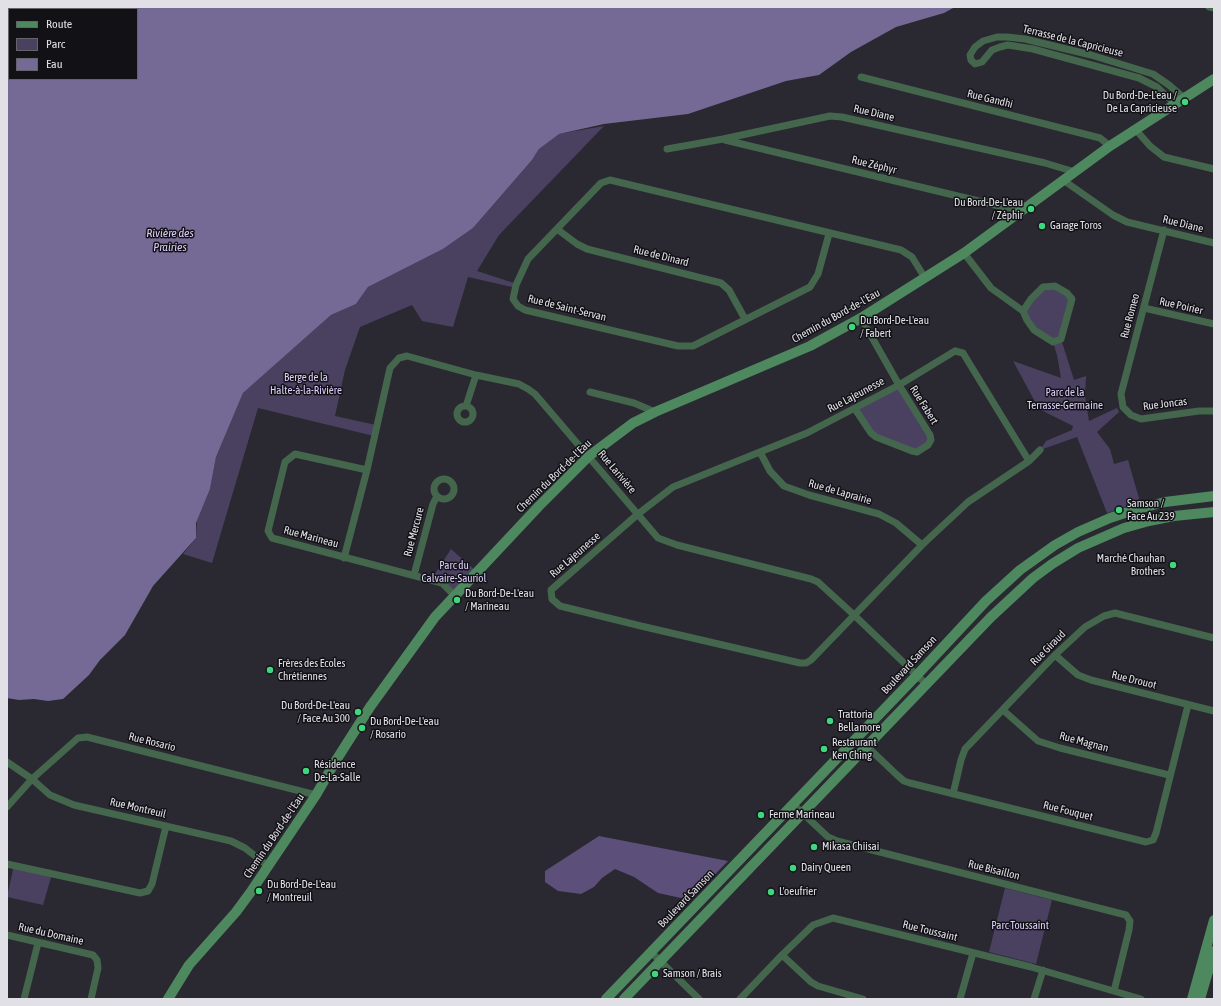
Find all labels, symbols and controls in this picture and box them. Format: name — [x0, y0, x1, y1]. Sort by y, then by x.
legend — [8, 8, 138, 80]
text: Route — [46, 17, 72, 31]
street label: Terrasse de la Capricieuse — [1021, 22, 1125, 60]
text: Parc — [46, 37, 65, 51]
text: Eau — [46, 57, 63, 71]
street label: Rue Gandhi — [966, 87, 1014, 111]
place label: Du Bord-De-L'eau / De La Capricieuse — [1103, 89, 1177, 115]
marker: Du Bord-De-L'eau / De La Capricieuse — [1180, 97, 1190, 107]
street label: Rue Diane — [852, 102, 896, 124]
street label: Rue Zéphyr — [850, 153, 898, 177]
place label: Du Bord-De-L'eau / Zéphir — [954, 196, 1023, 222]
marker: Du Bord-De-L'eau / Zéphir — [1026, 204, 1036, 214]
street label: Rue Diane — [1161, 213, 1205, 235]
place label: Garage Toros — [1050, 219, 1102, 233]
marker: Garage Toros — [1037, 221, 1047, 231]
water label: Rivière des Prairies — [146, 226, 194, 254]
street label: Rue de Dinard — [632, 243, 690, 269]
street label: Chemin du Bord-de-l'Eau — [790, 286, 882, 346]
street label: Rue de Saint-Servan — [526, 292, 608, 324]
street label: Rue Romeo — [1118, 292, 1142, 340]
street label: Rue Poirier — [1158, 295, 1204, 317]
place label: Du Bord-De-L'eau / Fabert — [860, 314, 929, 340]
marker: Du Bord-De-L'eau / Fabert — [847, 322, 857, 332]
park label: Berge de la Halte-à-la-Rivière — [270, 371, 342, 397]
street label: Rue Lajeunesse — [825, 374, 887, 416]
street label: Rue Fabert — [907, 383, 941, 427]
park label: Parc de la Terrasse-Germaine — [1027, 386, 1103, 412]
street label: Rue Joncas — [1142, 395, 1188, 413]
street label: Chemin du Bord-de-l'Eau — [514, 437, 594, 515]
street label: Rue Larivière — [595, 448, 639, 496]
street label: Rue de Laprairie — [807, 477, 873, 507]
place label: Samson / Face Au 239 — [1127, 497, 1175, 523]
marker: Samson / Face Au 239 — [1114, 505, 1124, 515]
street label: Rue Mercure — [401, 506, 427, 558]
street label: Rue Marineau — [282, 523, 340, 551]
street label: Rue Lajeunesse — [547, 529, 603, 581]
place label: Marché Chauhan Brothers — [1097, 552, 1165, 578]
park label: Parc du Calvaire-Sauriol — [422, 559, 486, 585]
marker: Marché Chauhan Brothers — [1168, 560, 1178, 570]
place label: Du Bord-De-L'eau / Marineau — [465, 587, 534, 613]
marker: Du Bord-De-L'eau / Marineau — [452, 595, 462, 605]
street label: Rue Giraud — [1028, 628, 1068, 668]
street label: Boulevard Samson — [879, 633, 939, 697]
place label: Frères des Ecoles Chrétiennes — [278, 657, 345, 683]
marker: Frères des Ecoles Chrétiennes — [265, 665, 275, 675]
street label: Rue Drouot — [1110, 668, 1158, 692]
place label: Du Bord-De-L'eau / Face Au 300 — [281, 699, 350, 725]
marker: Du Bord-De-L'eau / Face Au 300 — [353, 707, 363, 717]
place label: Trattoria Bellamore — [838, 708, 880, 734]
place label: Du Bord-De-L'eau / Rosario — [370, 715, 439, 741]
marker: Trattoria Bellamore — [825, 716, 835, 726]
marker: Du Bord-De-L'eau / Rosario — [357, 723, 367, 733]
street label: Rue Magnan — [1058, 729, 1110, 755]
street label: Rue Rosario — [127, 730, 177, 754]
place label: Restaurant Ken Ching — [832, 736, 877, 762]
marker: Restaurant Ken Ching — [819, 744, 829, 754]
place label: Résidence De-La-Salle — [314, 758, 360, 784]
marker: Résidence De-La-Salle — [301, 766, 311, 776]
street label: Chemin du Bord-de-l'Eau — [241, 791, 307, 881]
street label: Rue Montreuil — [109, 795, 167, 821]
street label: Rue Fouquet — [1042, 798, 1094, 824]
place label: Ferme Marineau — [769, 808, 835, 822]
marker: Ferme Marineau — [756, 810, 766, 820]
place label: Mikasa Chiisai — [822, 840, 879, 854]
marker: Mikasa Chiisai — [809, 842, 819, 852]
street label: Rue Bisaillon — [967, 857, 1021, 883]
place label: Dairy Queen — [801, 861, 851, 875]
marker: Dairy Queen — [788, 863, 798, 873]
street label: Boulevard Samson — [655, 867, 717, 931]
place label: Du Bord-De-L'eau / Montreuil — [267, 878, 336, 904]
place label: L'oeufrier — [779, 885, 817, 899]
marker: Du Bord-De-L'eau / Montreuil — [254, 886, 264, 896]
marker: L'oeufrier — [766, 887, 776, 897]
street label: Rue Toussaint — [901, 918, 959, 944]
park label: Parc Toussaint — [991, 919, 1049, 933]
street label: Rue du Domaine — [17, 920, 85, 948]
place label: Samson / Brais — [663, 967, 722, 981]
marker: Samson / Brais — [650, 969, 660, 979]

